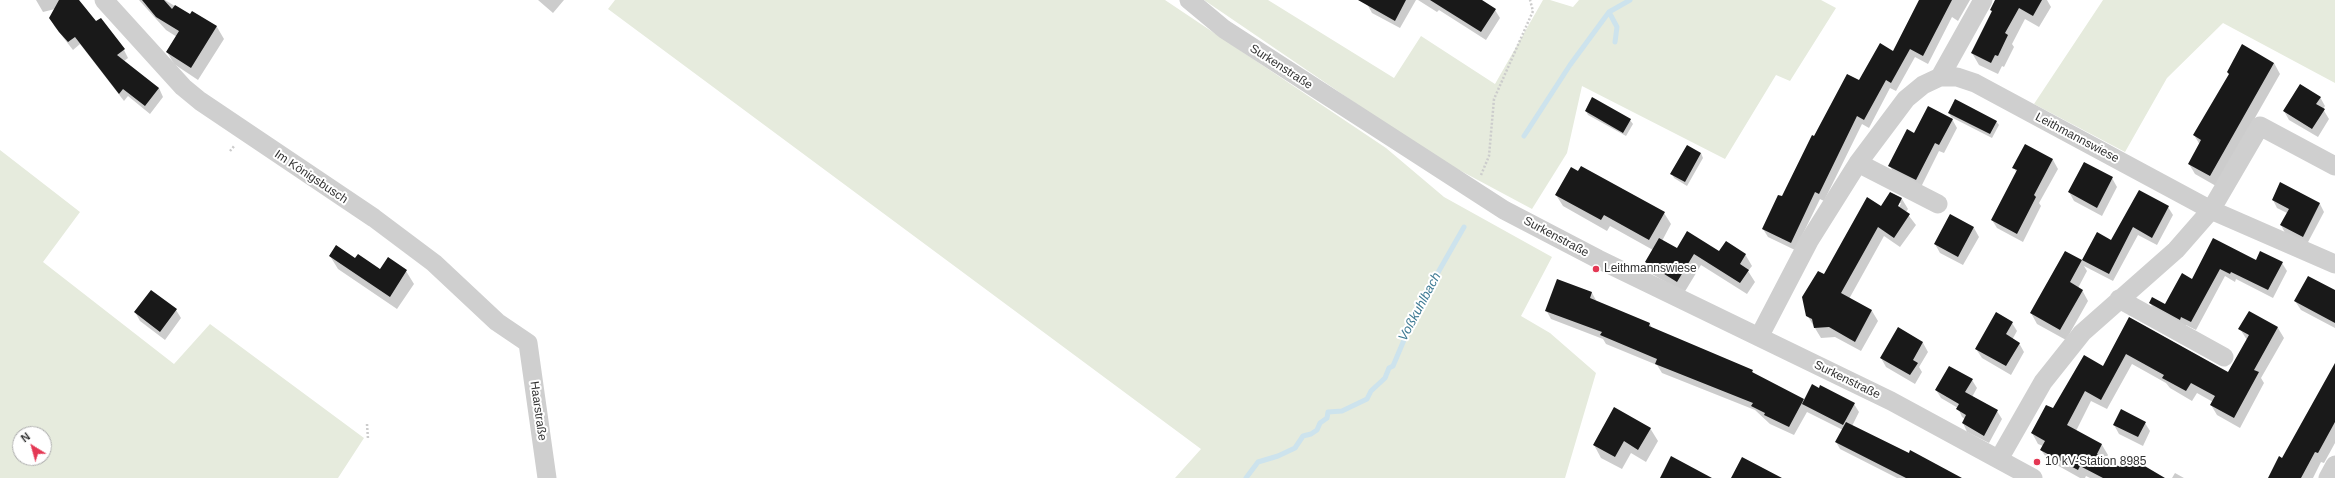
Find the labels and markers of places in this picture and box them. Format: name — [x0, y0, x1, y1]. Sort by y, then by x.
place label: Leithmannswiese — [1604, 262, 1697, 276]
marker: Leithmannswiese — [1591, 264, 1601, 274]
place label: 10 kV-Station 8985 — [2045, 455, 2146, 469]
marker: 10 kV-Station 8985 — [2032, 457, 2042, 467]

